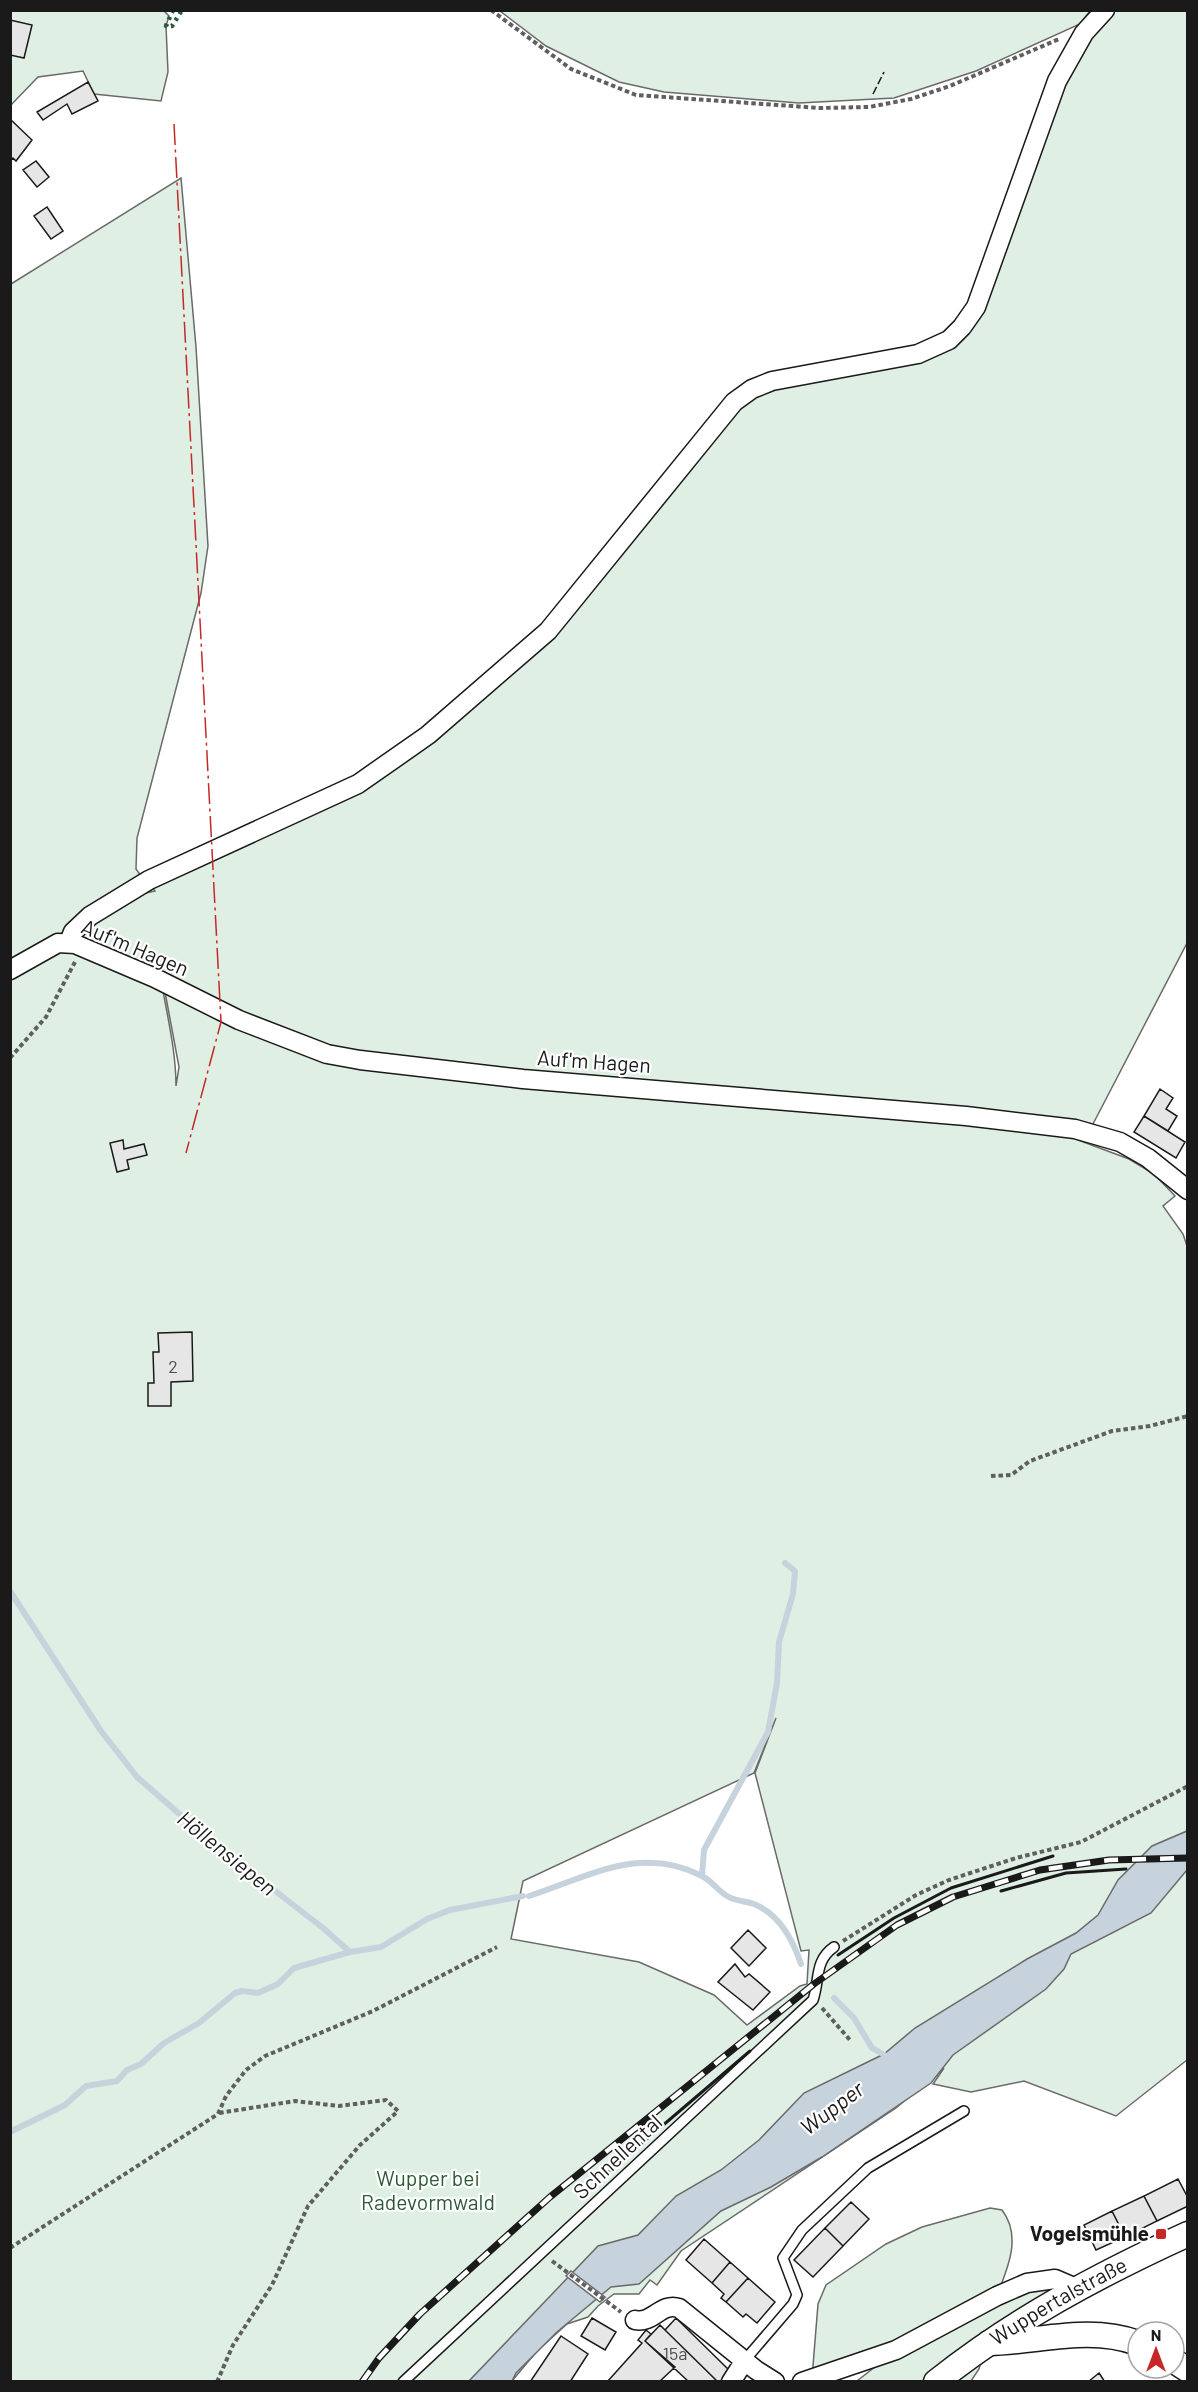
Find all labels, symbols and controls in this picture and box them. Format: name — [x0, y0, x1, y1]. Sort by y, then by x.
street label: Auf'm Hagen — [78, 913, 193, 980]
street label: Auf'm Hagen — [536, 1044, 652, 1077]
house number: 2 — [168, 1355, 178, 1377]
water label: Höllensiepen — [173, 1804, 282, 1900]
water label: Wupper — [795, 2074, 869, 2139]
street label: Schnellental — [567, 2108, 667, 2203]
park label: Wupper bei Radevormwald — [361, 2165, 495, 2214]
place label: Vogelsmühle — [1030, 2220, 1149, 2245]
marker: Vogelsmühle — [1154, 2227, 1168, 2241]
street label: Wuppertalstraße — [985, 2251, 1131, 2350]
north arrow — [1126, 2320, 1186, 2380]
text: N — [1151, 2325, 1161, 2344]
house number: 15a — [663, 2342, 687, 2364]

